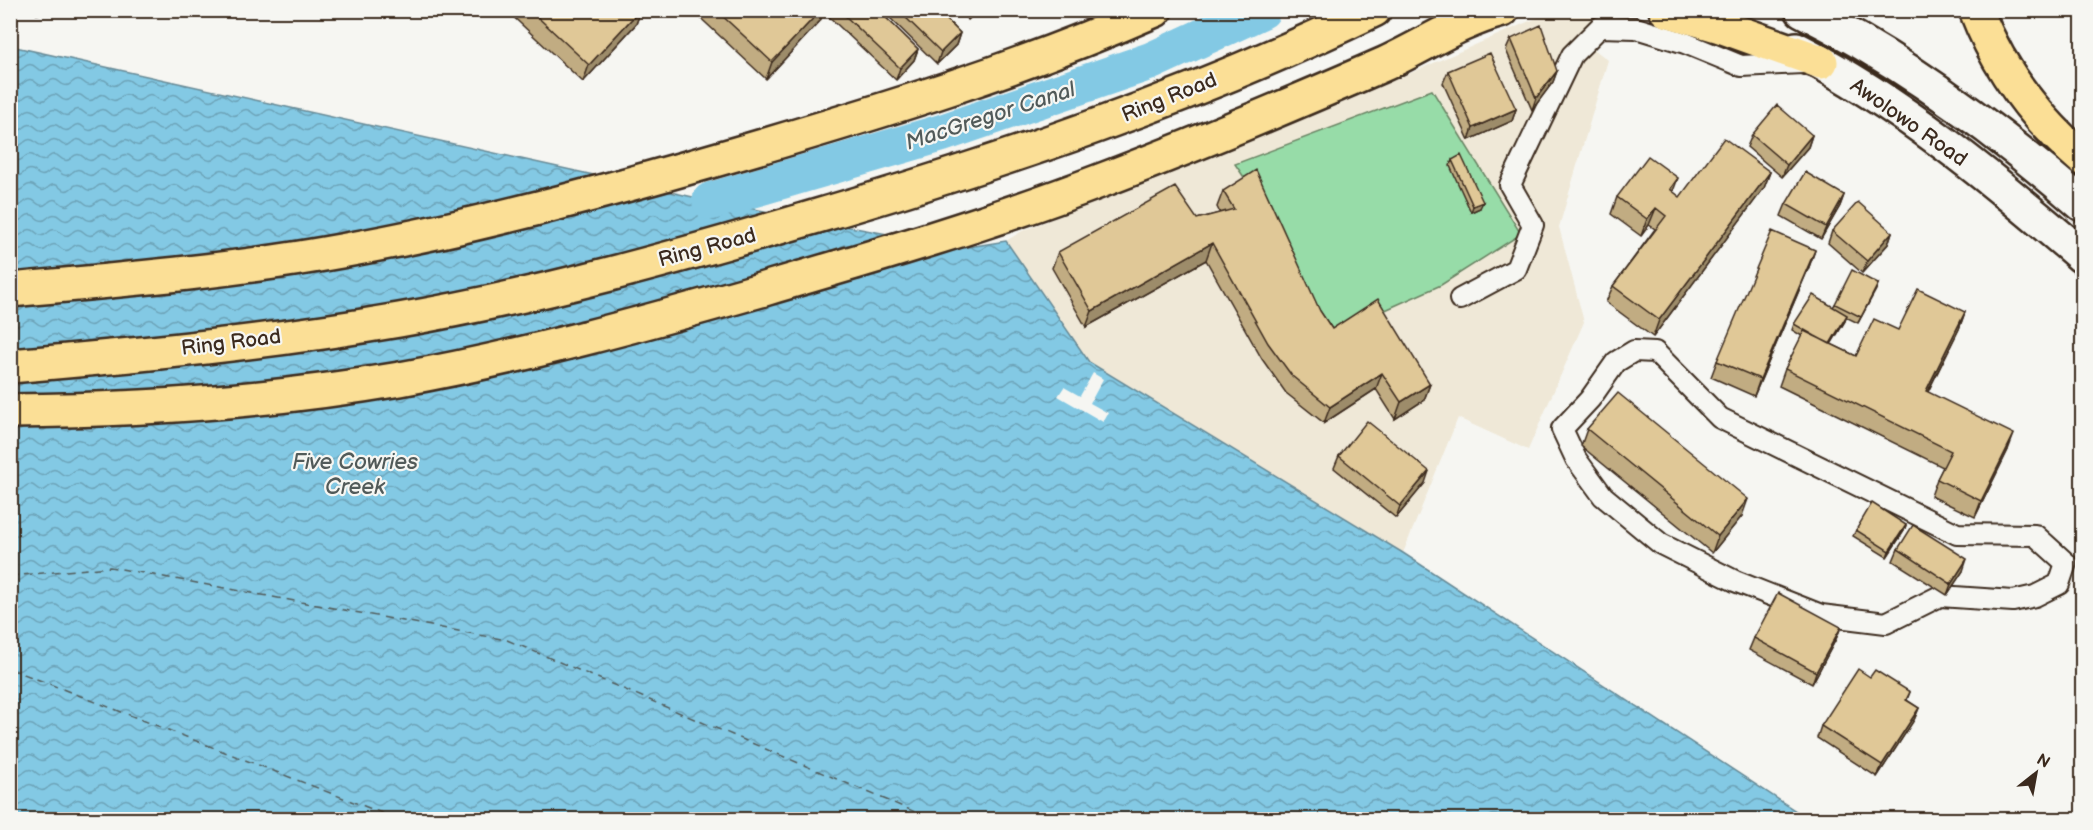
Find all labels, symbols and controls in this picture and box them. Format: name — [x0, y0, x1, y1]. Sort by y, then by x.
street label: Ring Road — [1118, 67, 1220, 128]
street label: Awolowo Road — [1845, 73, 1972, 172]
water label: MacGregor Canal — [902, 76, 1080, 157]
street label: Ring Road — [655, 222, 759, 273]
street label: Ring Road — [180, 324, 282, 361]
water label: Five Cowries Creek — [292, 449, 418, 501]
north arrow — [2006, 743, 2066, 803]
text: N — [2033, 750, 2053, 773]

